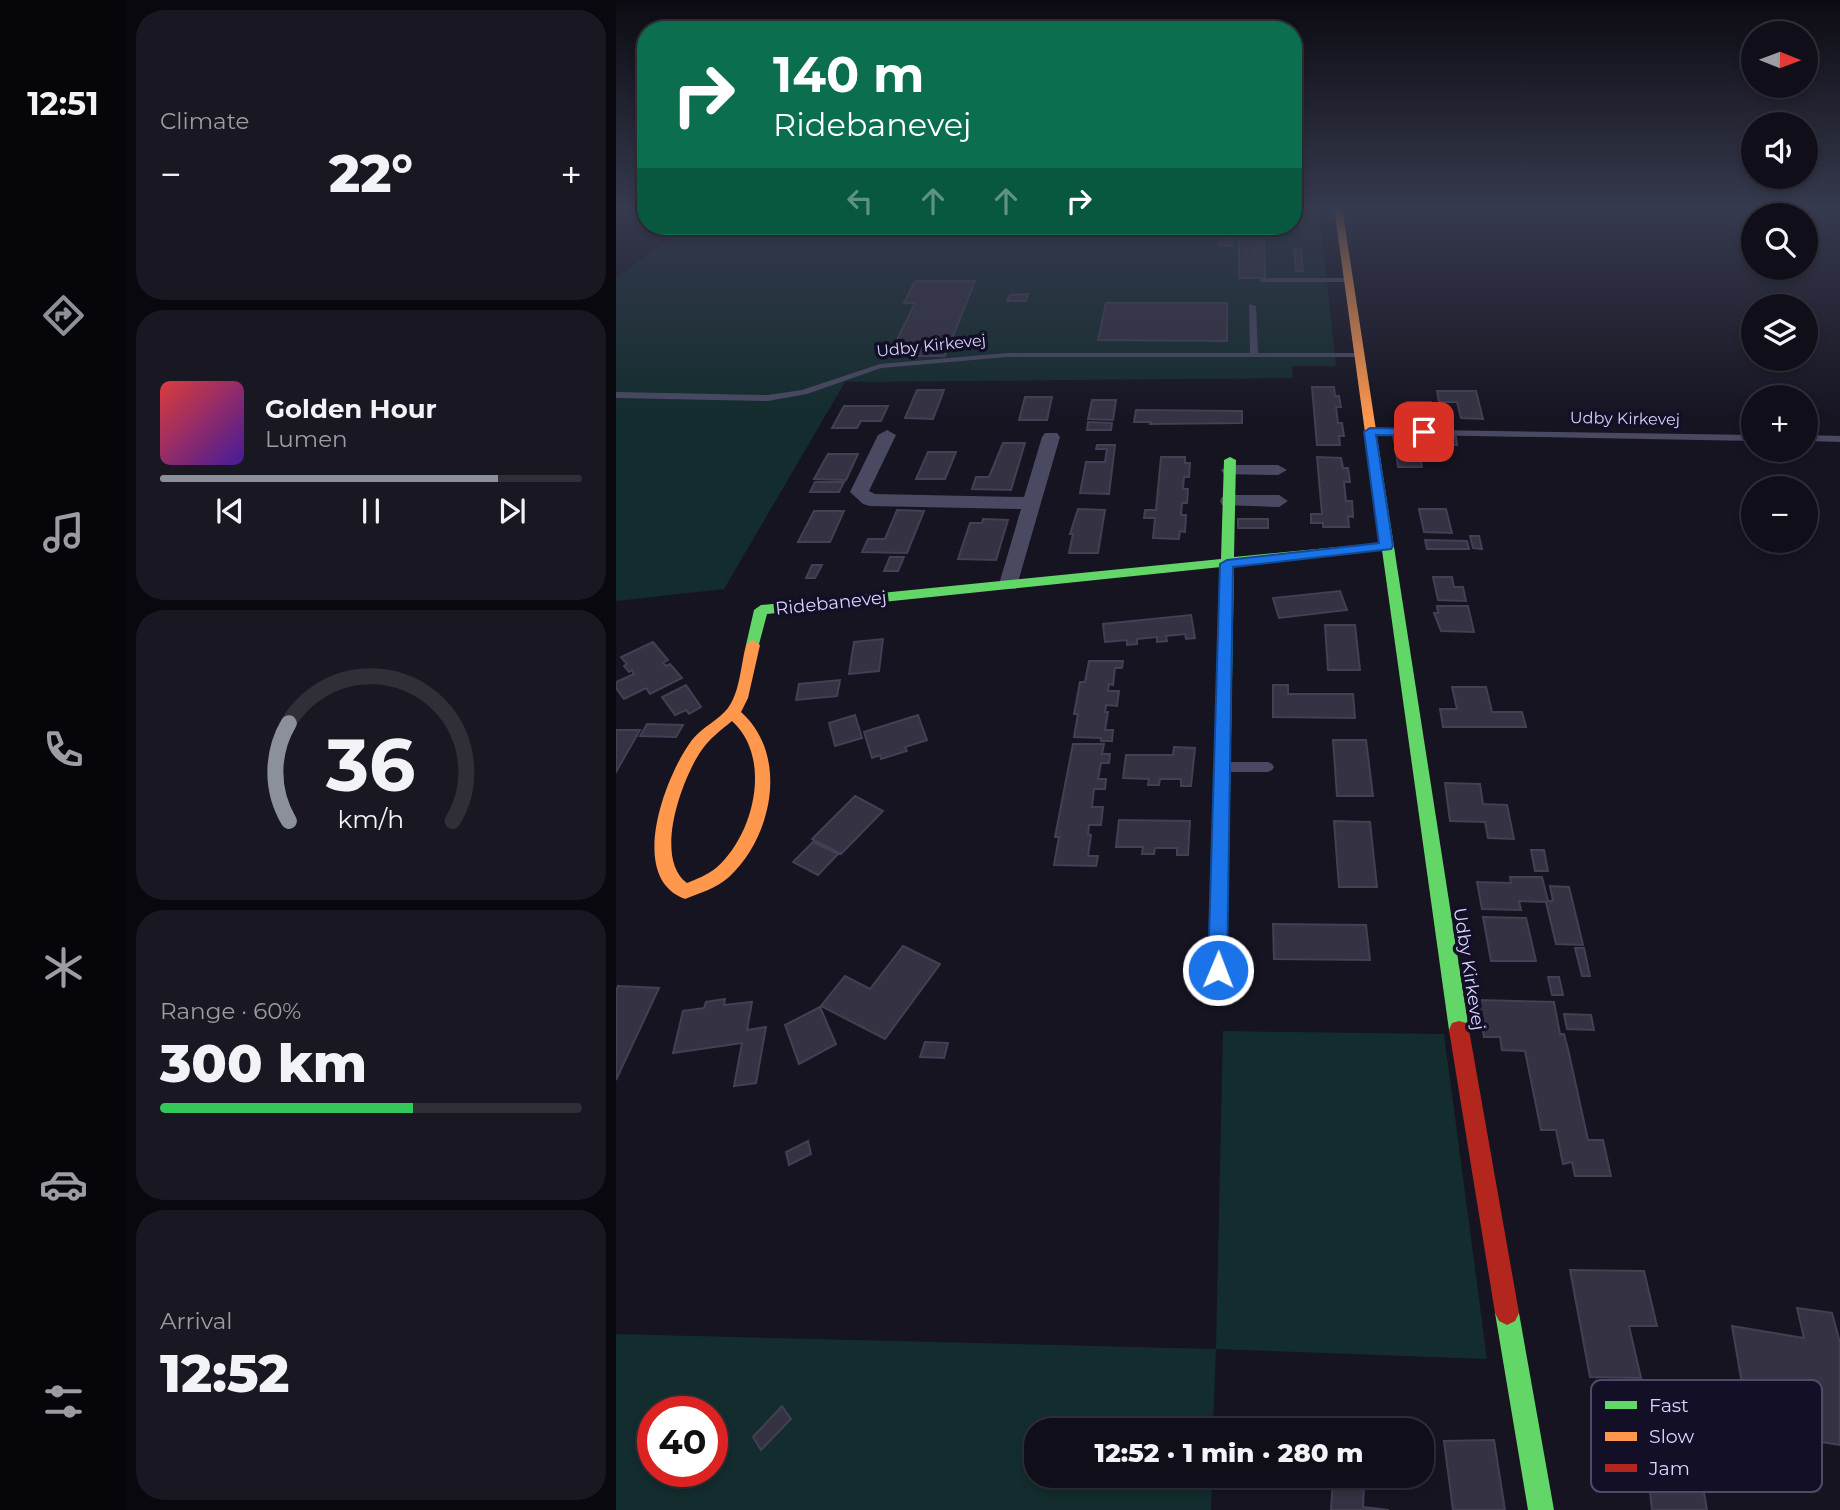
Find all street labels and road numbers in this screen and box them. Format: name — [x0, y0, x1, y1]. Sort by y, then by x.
street label: Udby Kirkevej — [875, 330, 987, 361]
street label: Udby Kirkevej — [1570, 408, 1680, 429]
street label: Ridebanevej — [774, 586, 888, 620]
street label: Udby Kirkevej — [1448, 906, 1490, 1032]

